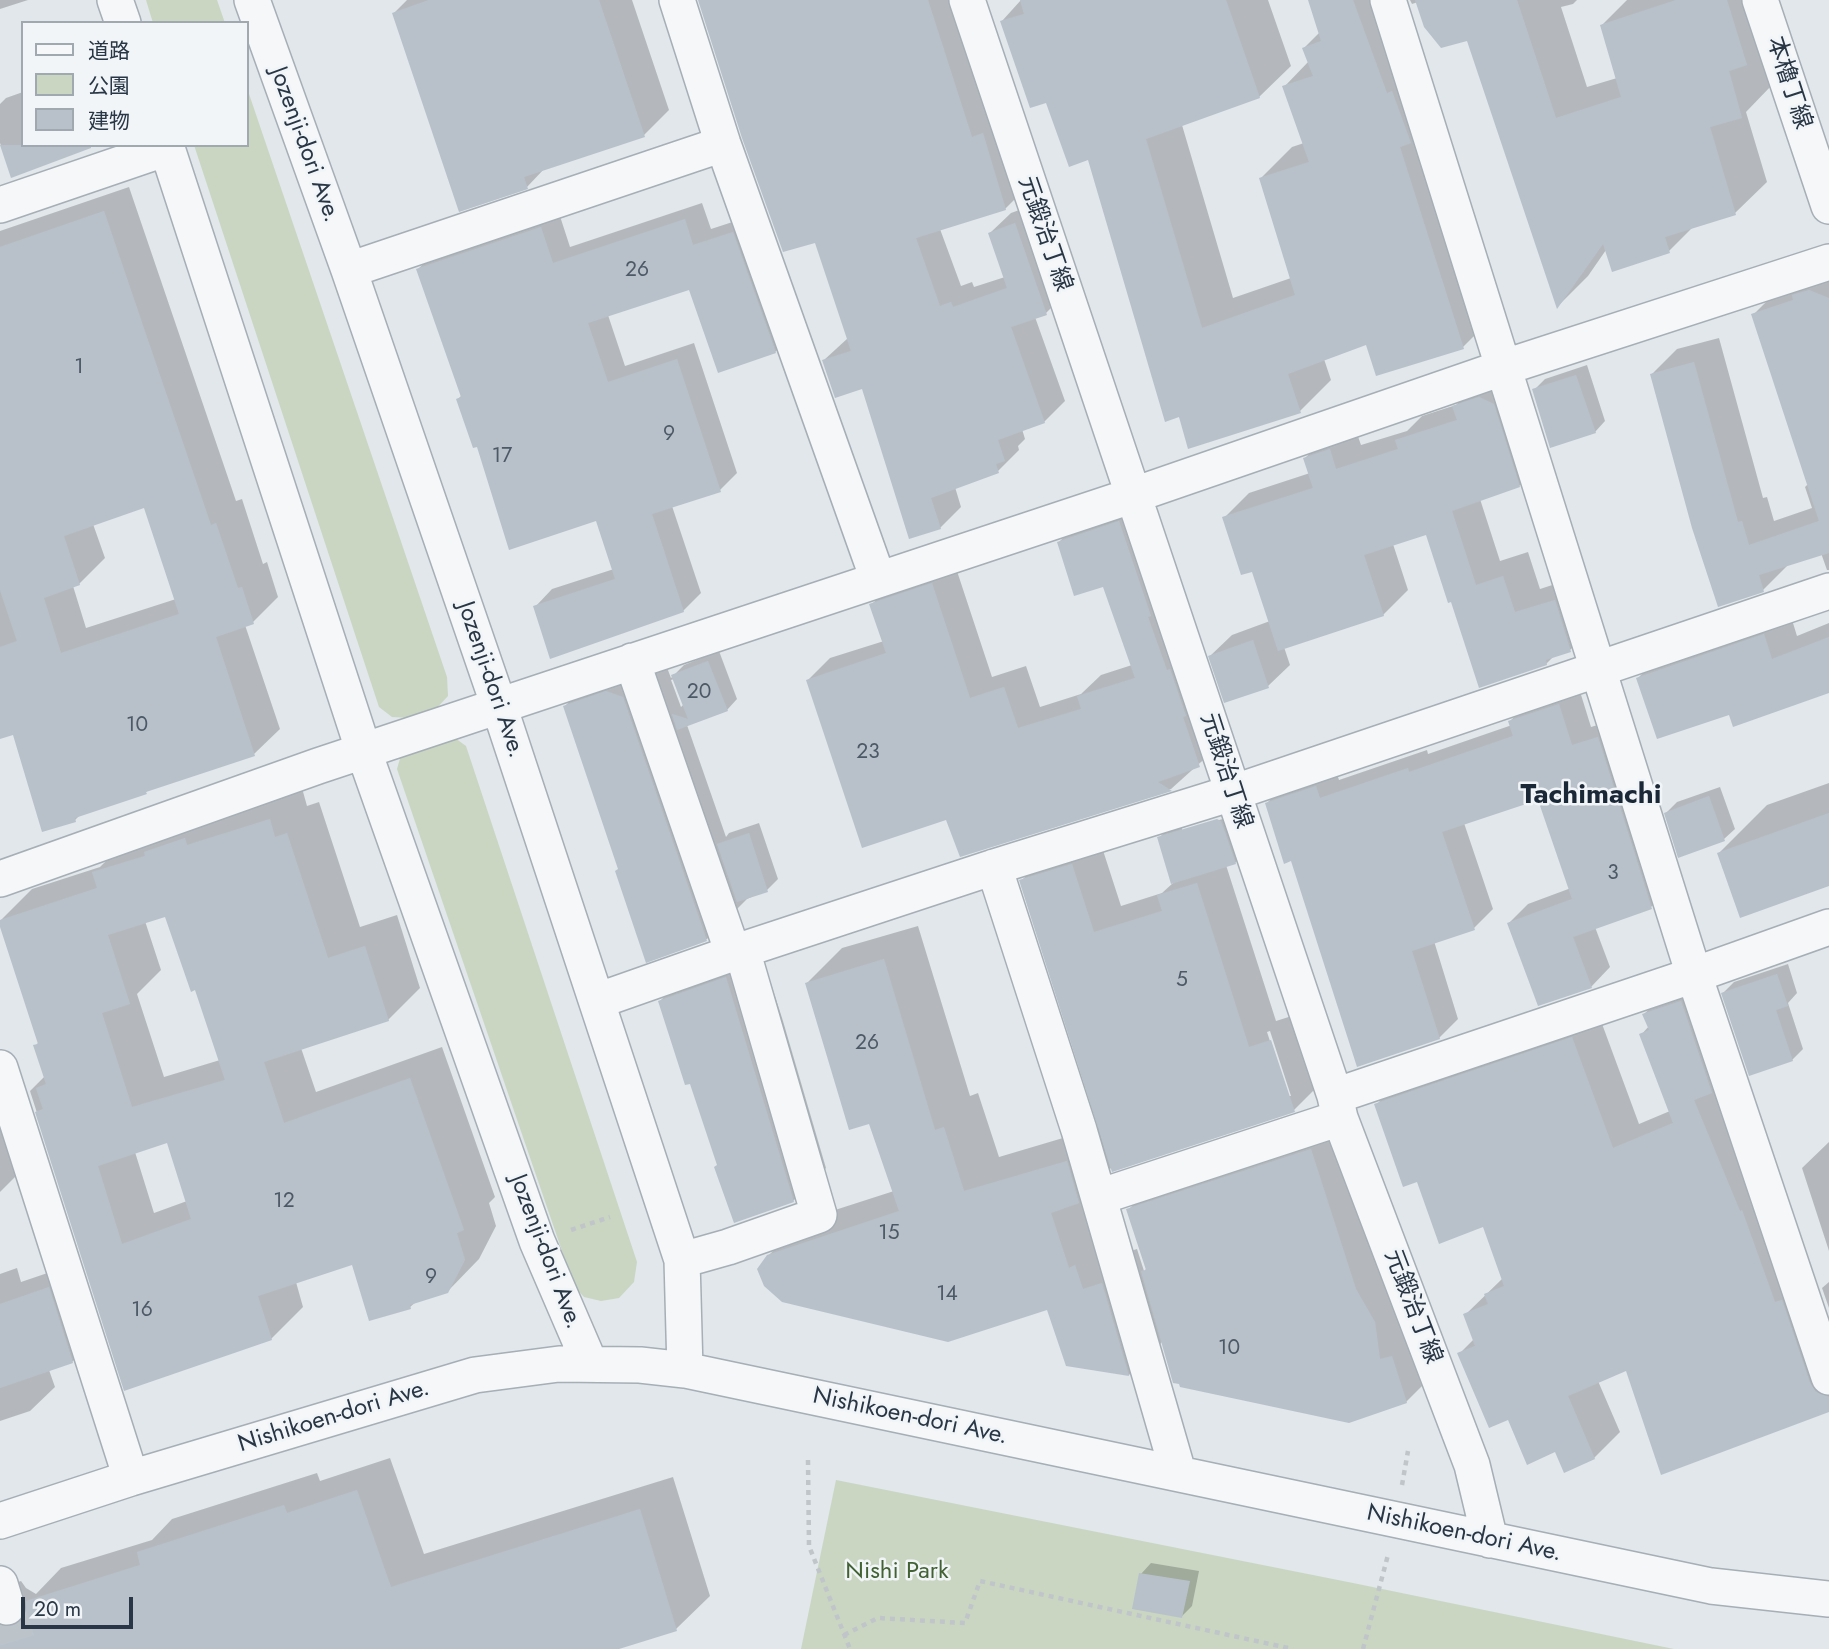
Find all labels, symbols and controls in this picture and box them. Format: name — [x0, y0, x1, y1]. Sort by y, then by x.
legend — [21, 21, 248, 147]
street label: 本櫓丁線 — [1759, 33, 1817, 133]
text: 道路 — [88, 36, 130, 66]
street label: Jozenji-dori Ave. — [263, 63, 345, 227]
text: 公園 — [88, 71, 130, 101]
text: 建物 — [88, 106, 130, 136]
street label: 元鍛治丁線 — [1011, 173, 1077, 295]
house number: 26 — [625, 258, 649, 284]
house number: 1 — [74, 355, 84, 381]
house number: 9 — [663, 422, 675, 448]
house number: 17 — [492, 444, 512, 470]
street label: Jozenji-dori Ave. — [450, 598, 530, 762]
house number: 20 — [687, 680, 711, 706]
street label: 元鍛治丁線 — [1193, 709, 1257, 833]
house number: 10 — [126, 713, 148, 739]
house number: 23 — [856, 740, 880, 766]
district label: Tachimachi — [1520, 779, 1662, 813]
house number: 3 — [1607, 861, 1619, 887]
house number: 5 — [1176, 968, 1188, 994]
house number: 26 — [855, 1031, 879, 1057]
street label: Jozenji-dori Ave. — [502, 1171, 588, 1333]
house number: 12 — [273, 1189, 295, 1215]
house number: 15 — [878, 1221, 900, 1247]
street label: 元鍛治丁線 — [1377, 1246, 1447, 1368]
house number: 9 — [425, 1265, 437, 1291]
house number: 14 — [936, 1282, 958, 1308]
house number: 16 — [131, 1298, 153, 1324]
house number: 10 — [1218, 1336, 1240, 1362]
street label: Nishikoen-dori Ave. — [235, 1374, 433, 1460]
street label: Nishikoen-dori Ave. — [810, 1382, 1010, 1452]
street label: Nishikoen-dori Ave. — [1364, 1499, 1564, 1569]
park label: Nishi Park — [845, 1558, 949, 1586]
scale bar — [24, 1582, 136, 1626]
text: 20 m — [34, 1594, 81, 1624]

